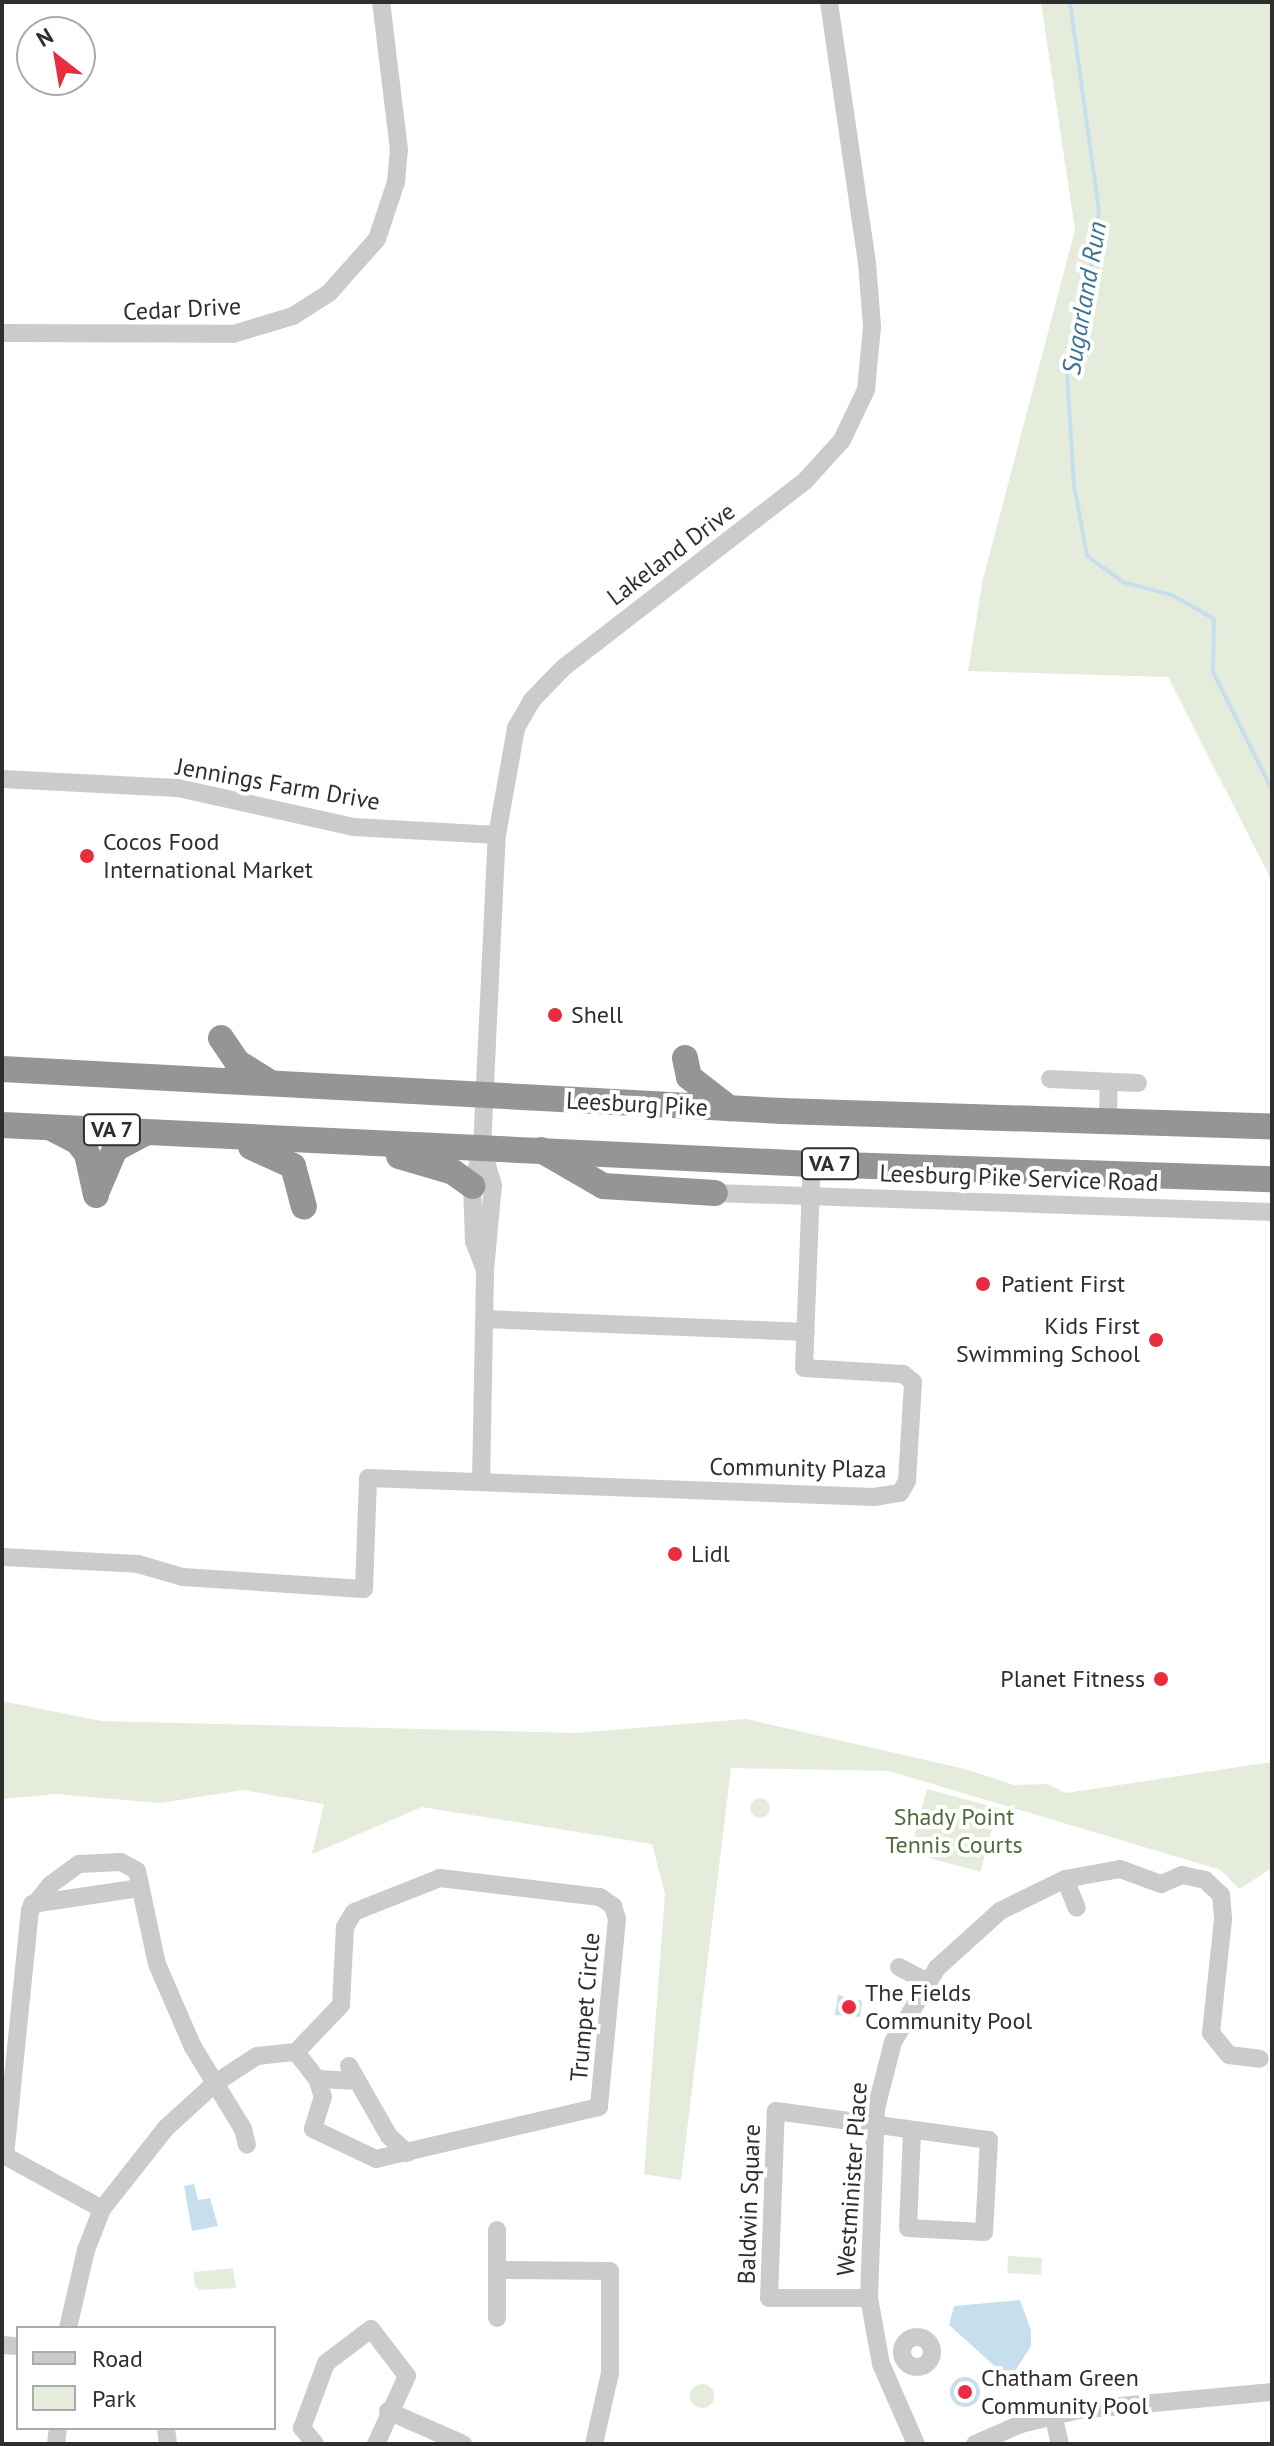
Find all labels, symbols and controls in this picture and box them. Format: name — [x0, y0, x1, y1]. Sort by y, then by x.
north arrow — [16, 16, 96, 96]
text: N — [31, 21, 58, 53]
water label: Sugarland Run — [1055, 219, 1113, 377]
street label: Cedar Drive — [122, 292, 242, 326]
street label: Lakeland Drive — [601, 497, 741, 611]
street label: Jennings Farm Drive — [174, 752, 382, 816]
place label: Cocos Food International Market — [103, 828, 313, 884]
marker: Cocos Food International Market — [78, 847, 96, 865]
place label: Shell — [571, 1001, 623, 1029]
marker: Shell — [546, 1006, 564, 1024]
street label: Leesburg Pike — [565, 1086, 709, 1122]
road number: VA 7 — [82, 1112, 142, 1148]
road number: VA 7 — [800, 1146, 860, 1182]
street label: Leesburg Pike Service Road — [879, 1159, 1159, 1197]
place label: Patient First — [1001, 1270, 1125, 1298]
marker: Patient First — [972, 1273, 994, 1295]
place label: Kids First Swimming School — [956, 1312, 1140, 1368]
marker: Kids First Swimming School — [1147, 1331, 1165, 1349]
street label: Community Plaza — [709, 1452, 887, 1484]
place label: Lidl — [691, 1540, 730, 1568]
marker: Lidl — [666, 1545, 684, 1563]
place label: Planet Fitness — [1000, 1665, 1145, 1693]
marker: Planet Fitness — [1152, 1670, 1170, 1688]
park label: Shady Point Tennis Courts — [885, 1803, 1023, 1859]
street label: Trumpet Circle — [564, 1931, 606, 2083]
place label: The Fields Community Pool — [865, 1979, 1033, 2035]
marker: The Fields Community Pool — [840, 1998, 858, 2016]
street label: Westminister Place — [831, 2081, 873, 2277]
street label: Baldwin Square — [732, 2123, 766, 2285]
legend — [16, 2326, 276, 2430]
text: Road — [92, 2343, 143, 2374]
place label: Chatham Green Community Pool — [981, 2364, 1149, 2420]
text: Park — [92, 2383, 136, 2414]
marker: Chatham Green Community Pool — [956, 2383, 974, 2401]

